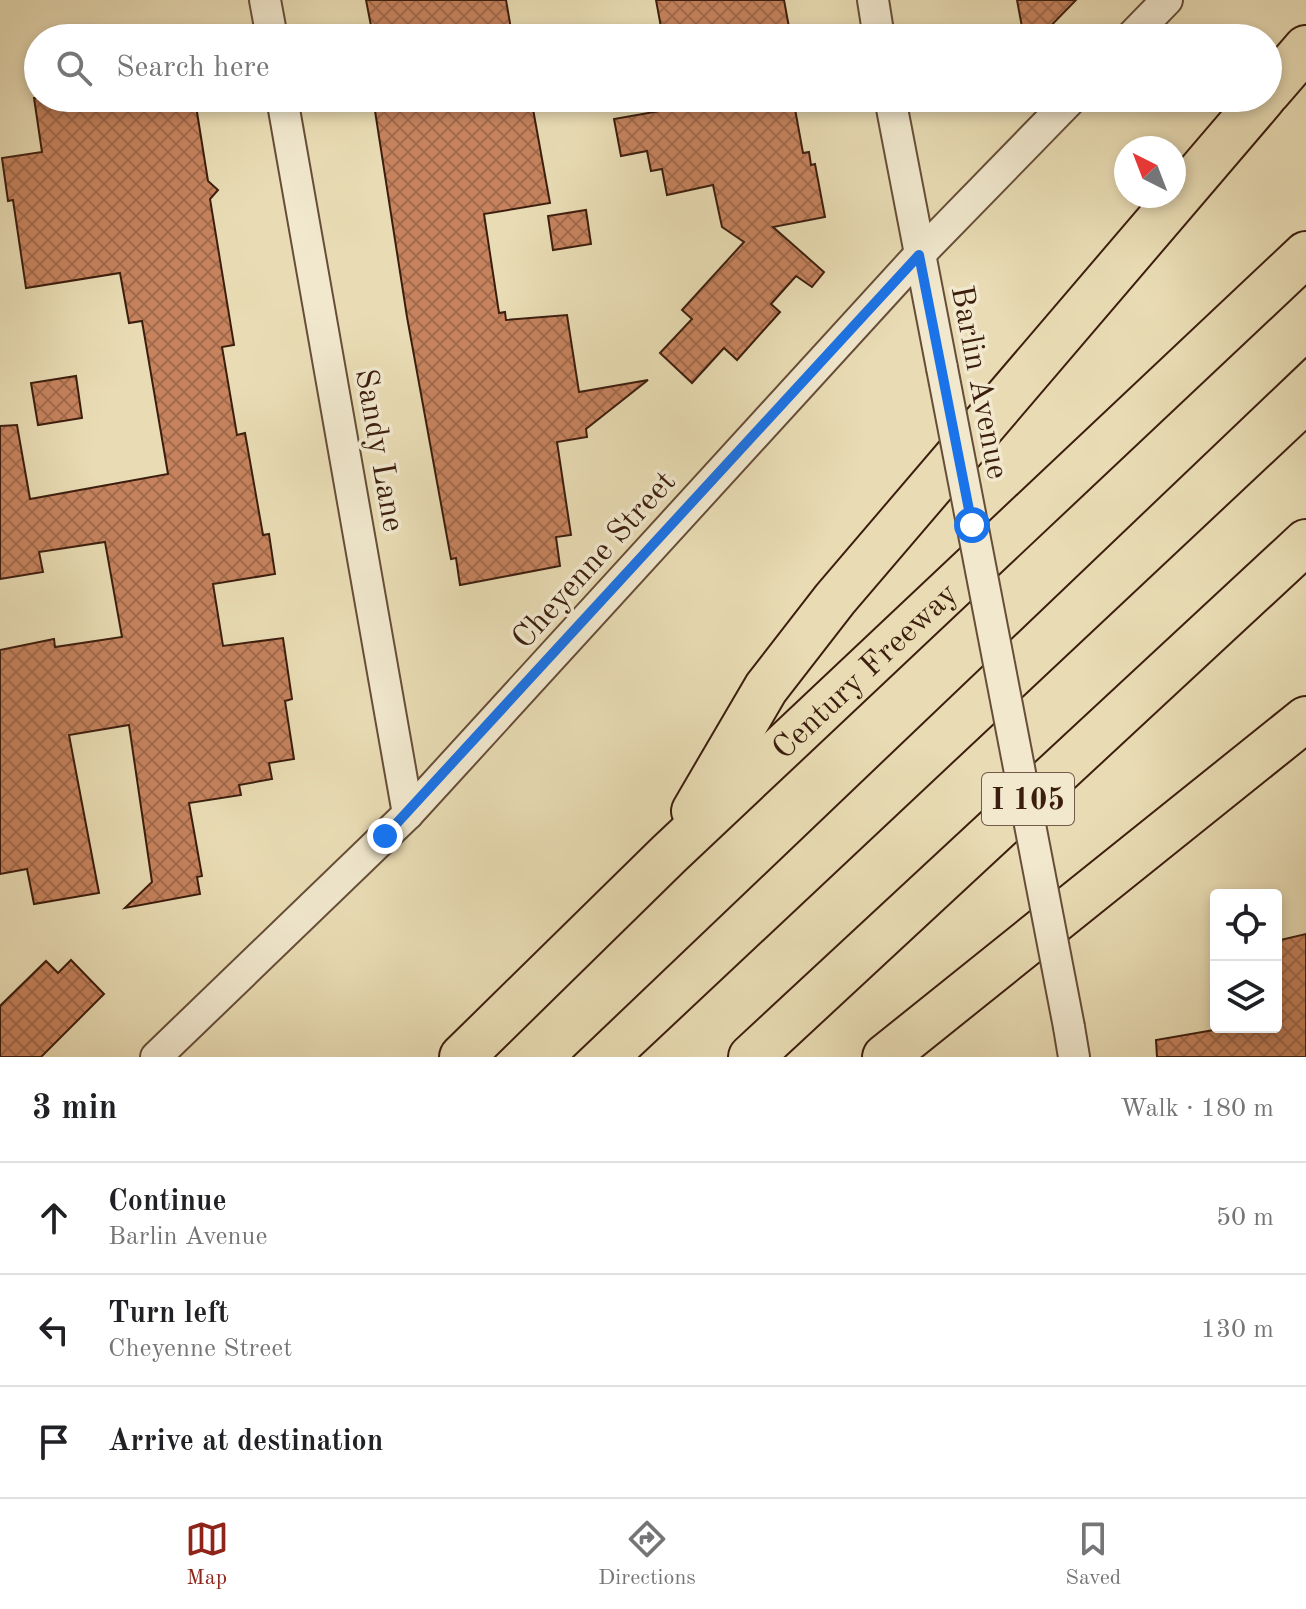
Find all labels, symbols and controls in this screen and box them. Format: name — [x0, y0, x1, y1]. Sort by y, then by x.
search box — [24, 24, 1282, 112]
icon: search — [52, 46, 96, 90]
text: Search here — [116, 53, 270, 83]
north arrow — [1114, 136, 1186, 208]
street label: Barlin Avenue — [944, 283, 1012, 482]
street label: Sandy Lane — [348, 367, 408, 534]
street label: Cheyenne Street — [507, 466, 683, 656]
route start — [954, 507, 990, 543]
street label: Century Freeway — [767, 578, 965, 767]
road number: I 105 — [982, 773, 1074, 825]
route end — [367, 818, 403, 854]
map controls — [1210, 889, 1282, 1033]
button: locate — [1210, 889, 1282, 961]
button: layers — [1210, 961, 1282, 1033]
text: 3 min — [32, 1092, 117, 1126]
text: Walk · 180 m — [1120, 1096, 1274, 1122]
text: Continue — [108, 1187, 227, 1217]
icon: ahead — [32, 1196, 76, 1240]
text: 50 m — [1216, 1205, 1274, 1231]
text: Barlin Avenue — [108, 1224, 267, 1250]
text: Turn left — [108, 1299, 229, 1329]
icon: left — [32, 1308, 76, 1352]
text: 130 m — [1201, 1317, 1274, 1343]
text: Cheyenne Street — [108, 1336, 292, 1362]
icon: arrive — [32, 1420, 76, 1464]
text: Arrive at destination — [108, 1427, 383, 1457]
tab: Map — [185, 1517, 229, 1592]
tab: Directions — [598, 1517, 696, 1592]
tab: Saved — [1065, 1517, 1121, 1592]

